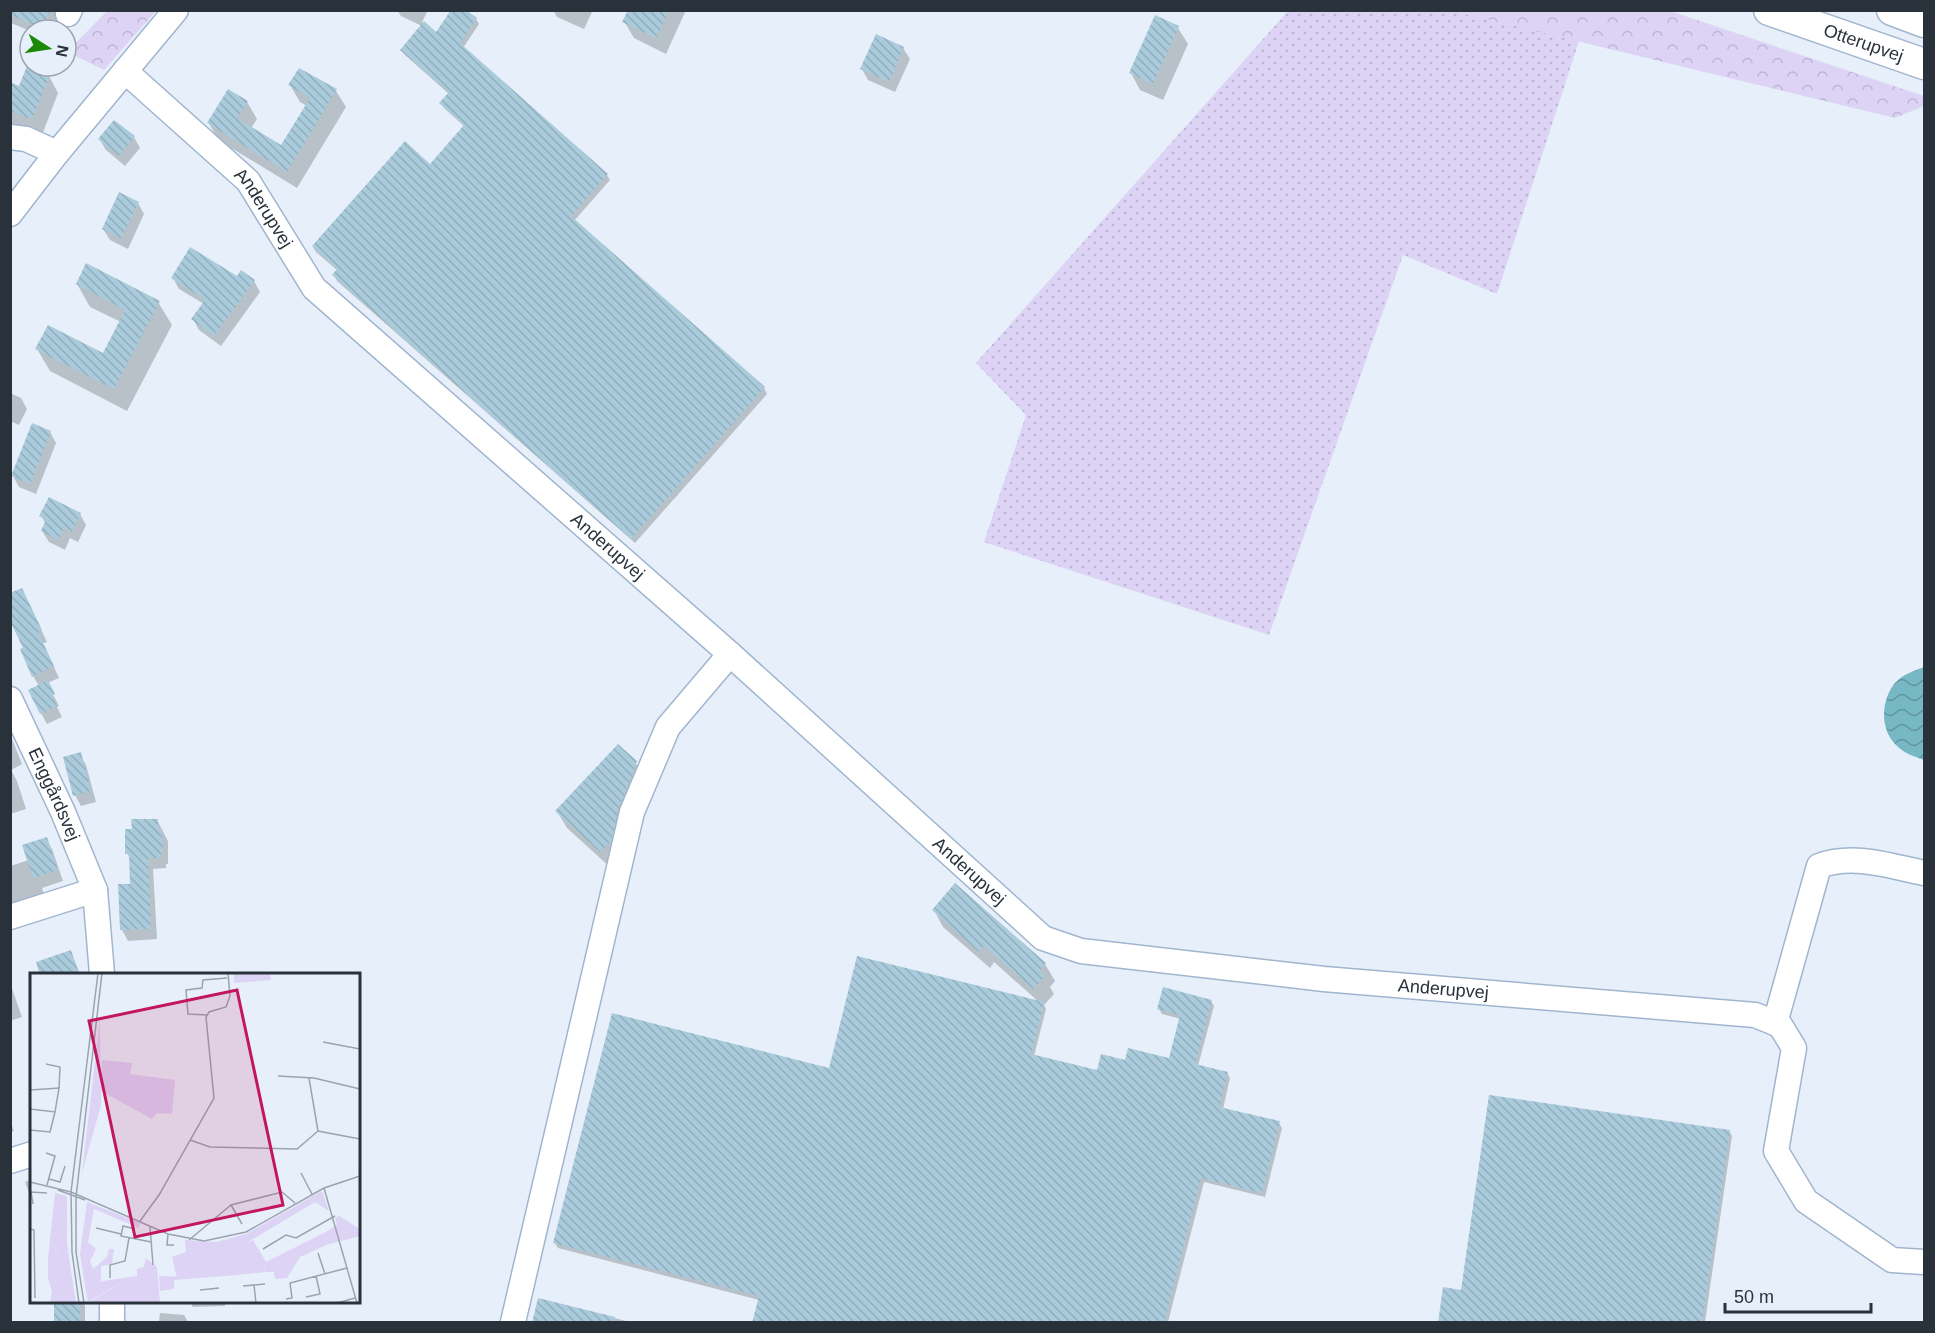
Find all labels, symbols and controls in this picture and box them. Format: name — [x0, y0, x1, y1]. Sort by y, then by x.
north arrow — [18, 18, 78, 78]
street label: Otterupvej — [1821, 20, 1906, 66]
text: N — [53, 44, 72, 58]
street label: Anderupvej — [230, 164, 297, 251]
street label: Anderupvej — [567, 509, 649, 584]
street label: Enggårdsvej — [24, 744, 84, 844]
street label: Anderupvej — [929, 833, 1010, 909]
inset map — [30, 973, 360, 1303]
street label: Anderupvej — [1397, 975, 1490, 1003]
scale bar — [1725, 1276, 1870, 1314]
text: 50 m — [1734, 1287, 1774, 1307]

